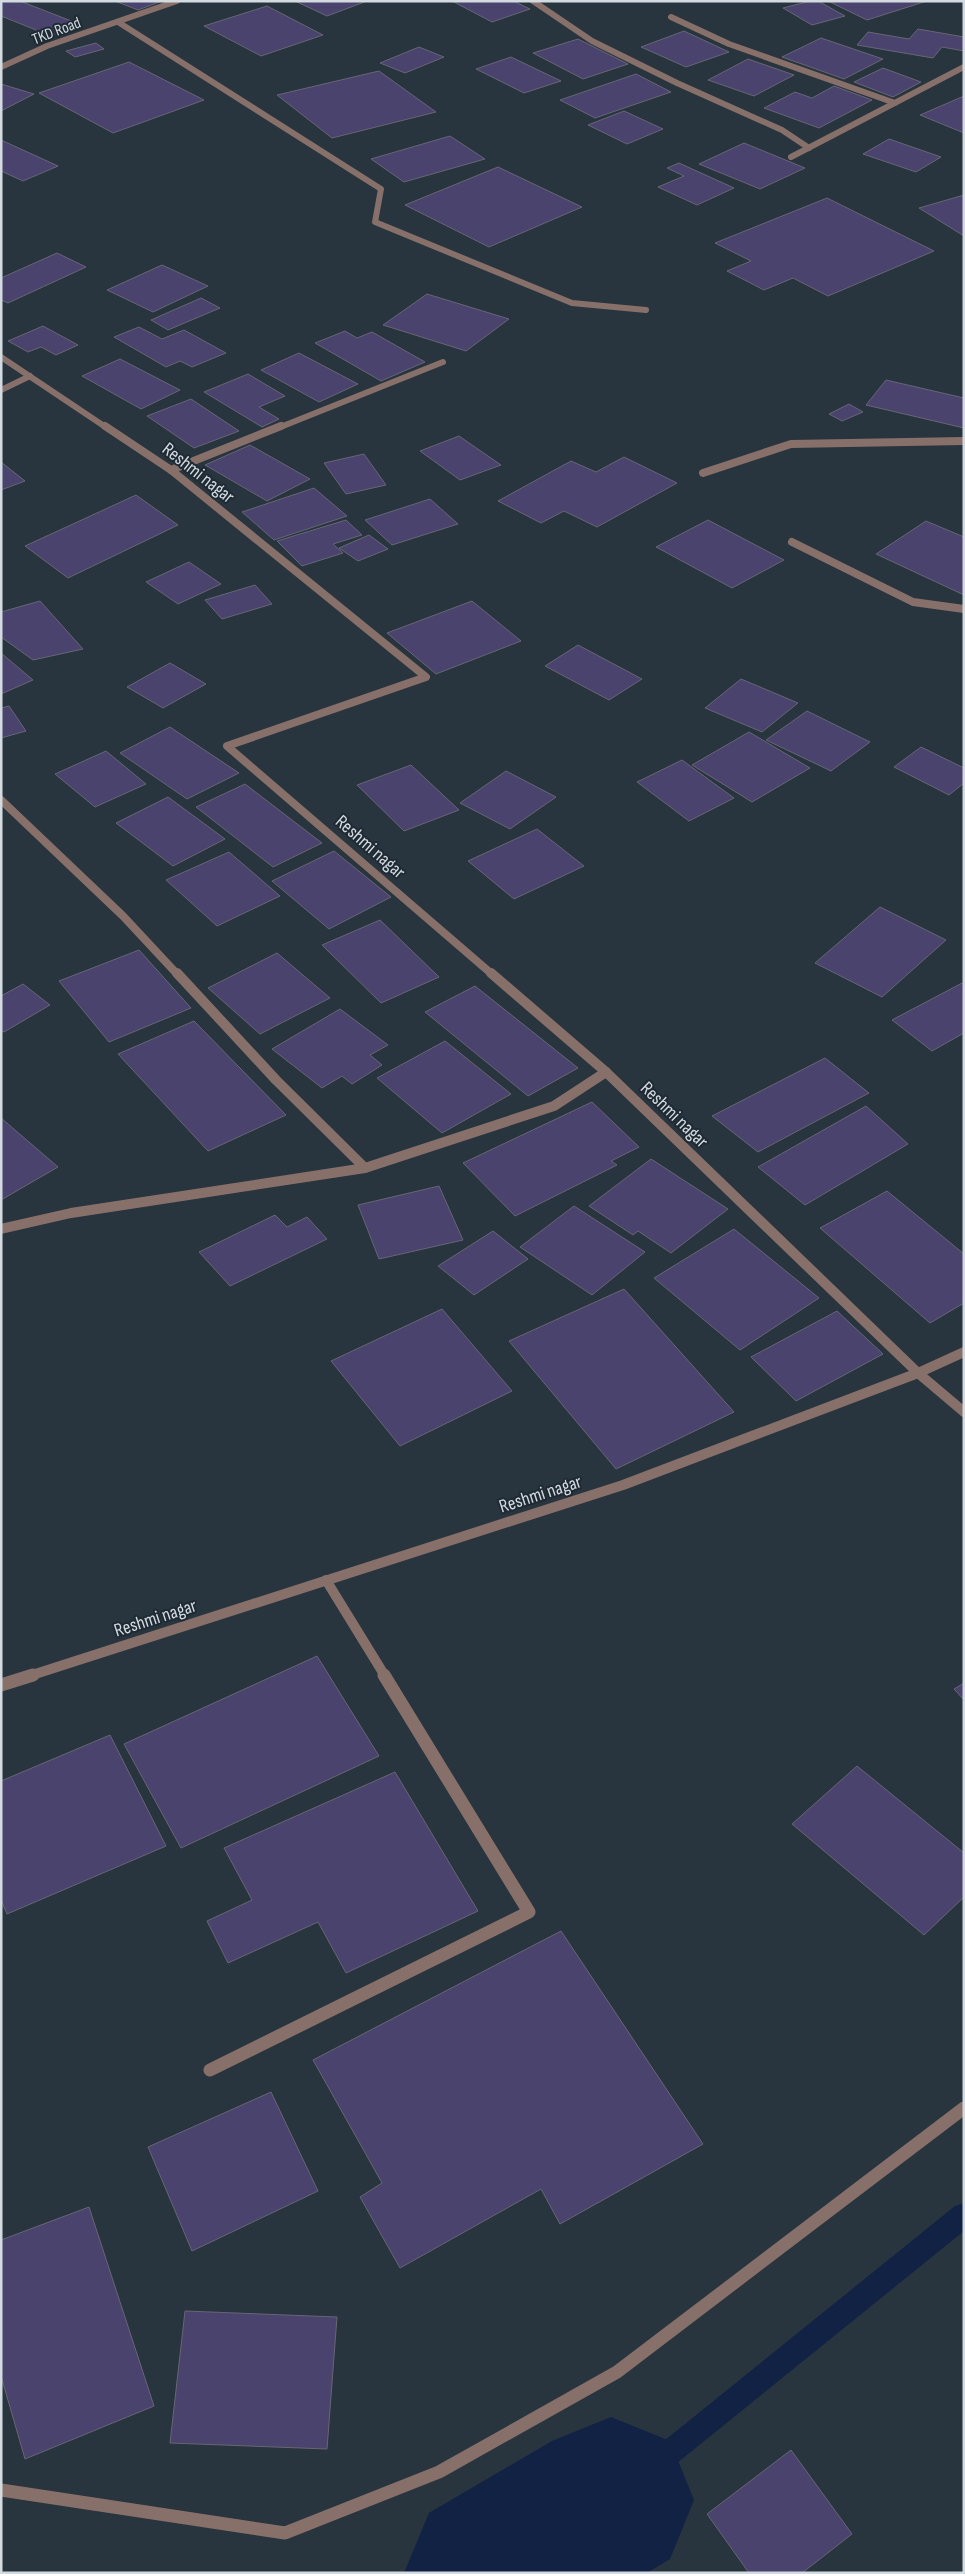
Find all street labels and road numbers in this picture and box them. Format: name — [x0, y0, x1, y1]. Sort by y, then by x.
street label: TKD Road — [29, 13, 84, 49]
street label: Reshmi nagar — [157, 438, 239, 509]
street label: Reshmi nagar — [330, 810, 410, 884]
street label: Reshmi nagar — [635, 1077, 713, 1153]
street label: Reshmi nagar — [496, 1470, 585, 1519]
street label: Reshmi nagar — [111, 1594, 200, 1643]

